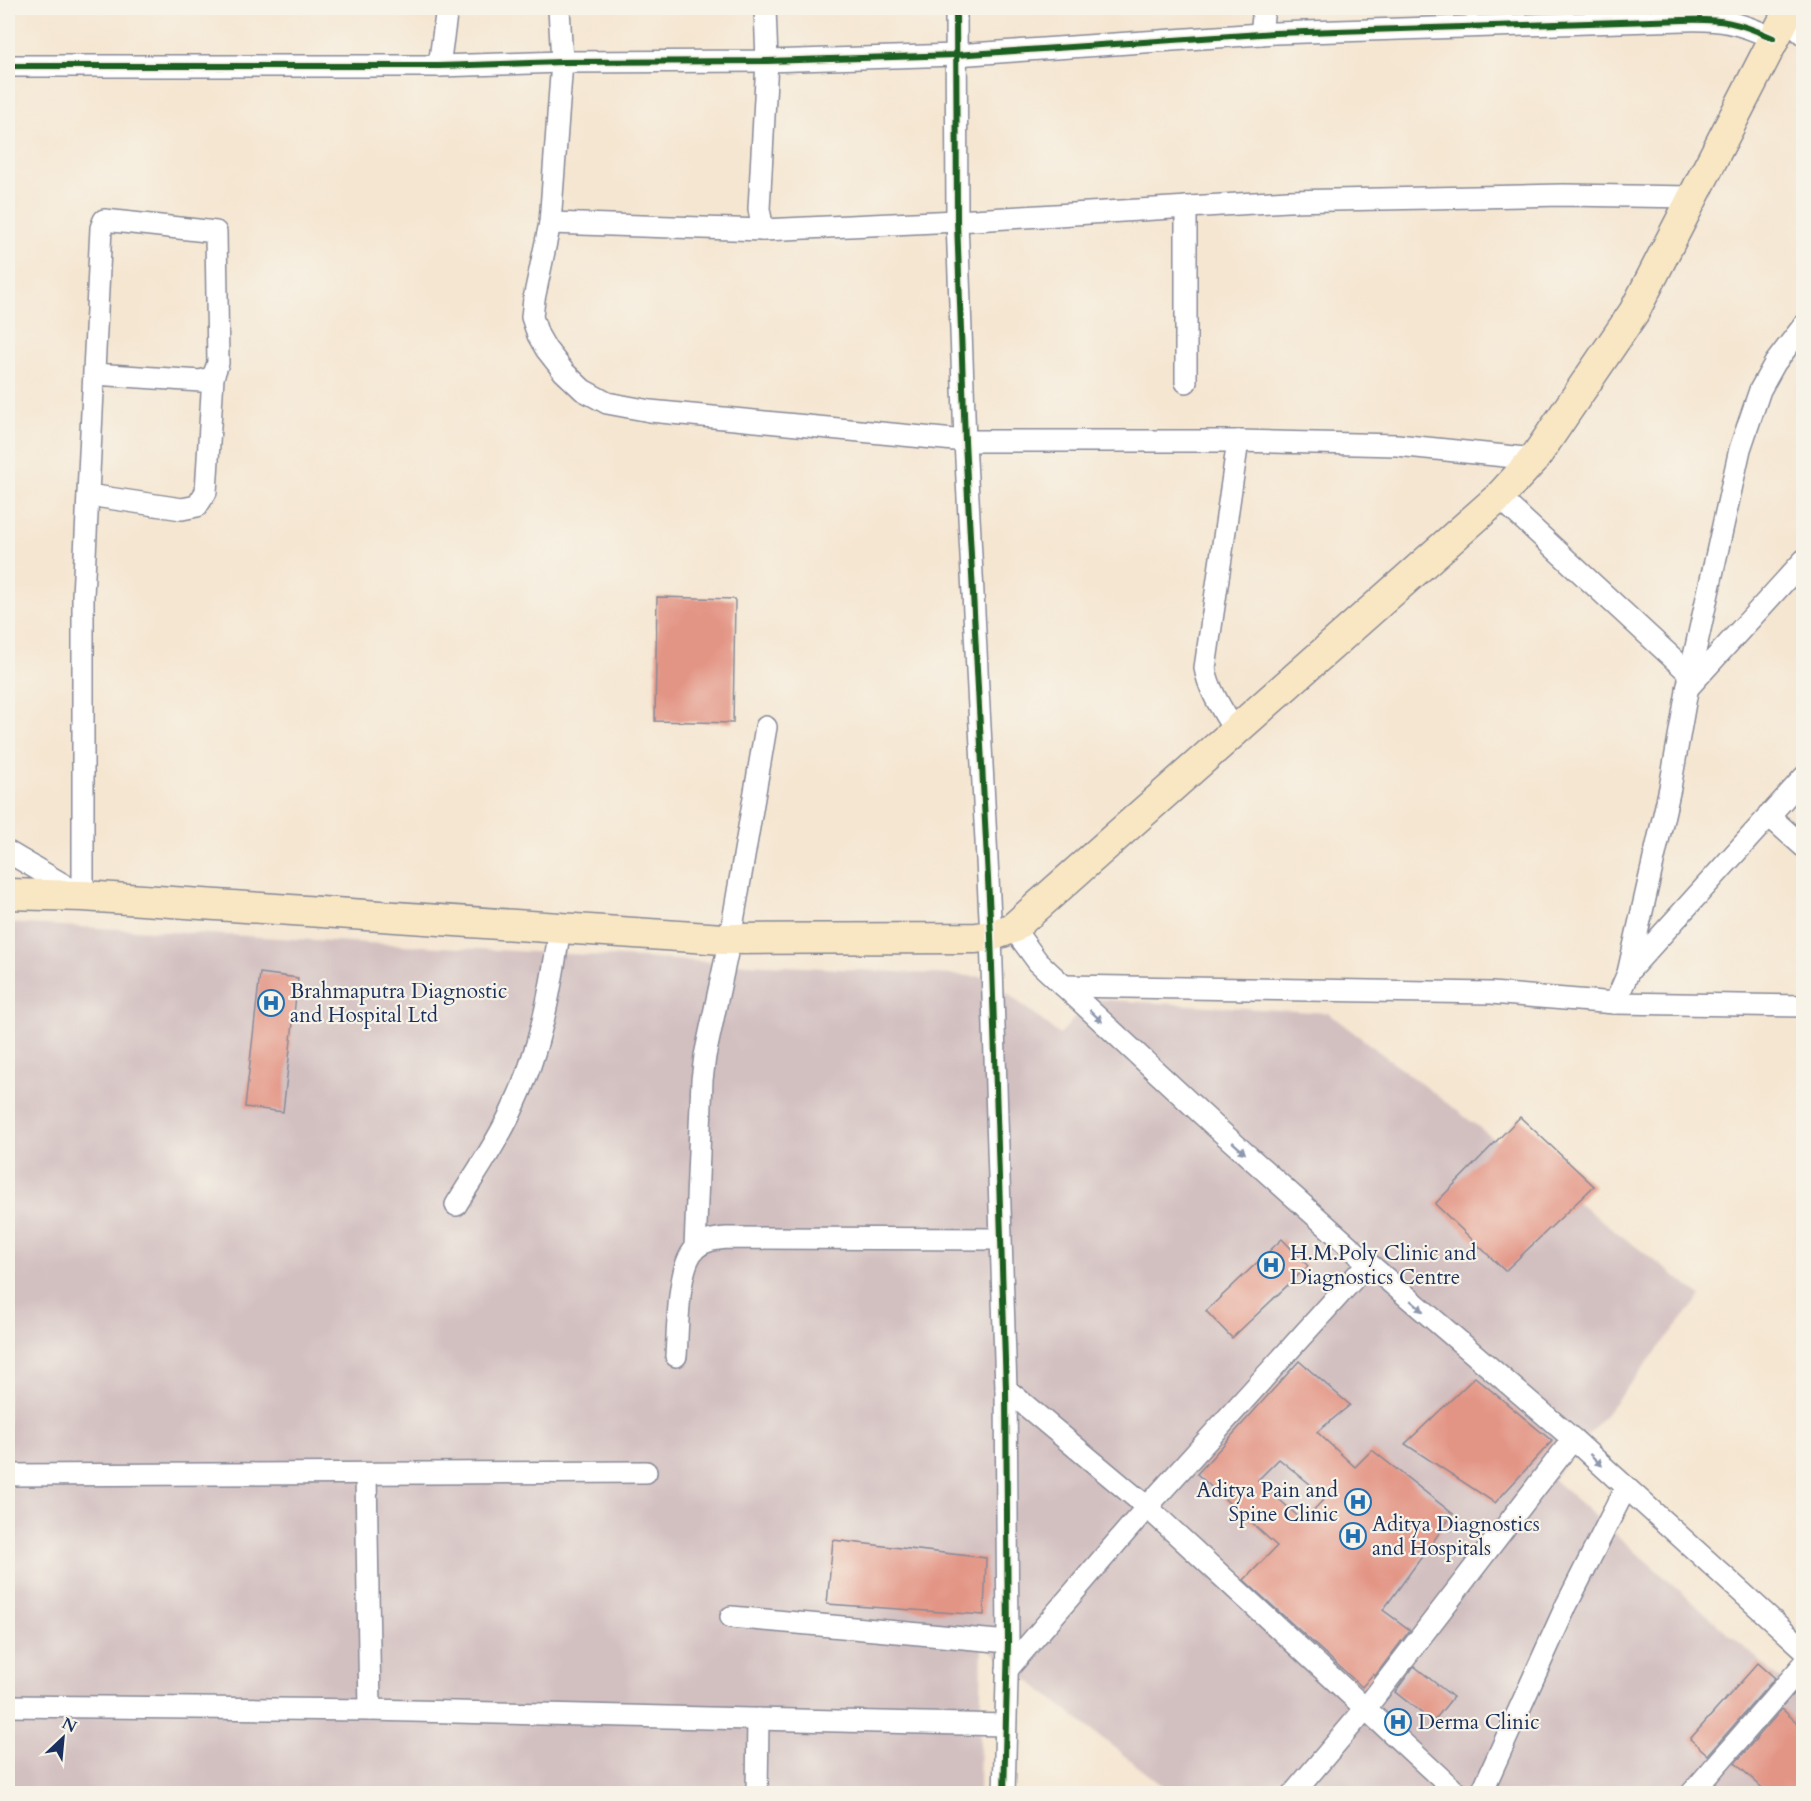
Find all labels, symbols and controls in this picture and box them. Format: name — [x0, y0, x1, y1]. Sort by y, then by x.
place label: Brahmaputra Diagnostic and Hospital Ltd — [290, 977, 507, 1030]
hospital icon: Brahmaputra Diagnostic and Hospital Ltd — [256, 988, 286, 1018]
one-way arrow — [1089, 1009, 1104, 1023]
one-way arrow — [1232, 1141, 1247, 1155]
place label: H.M.Poly Clinic and Diagnostics Centre — [1290, 1239, 1476, 1292]
hospital icon: H.M.Poly Clinic and Diagnostics Centre — [1256, 1250, 1286, 1280]
one-way arrow — [1409, 1299, 1425, 1312]
one-way arrow — [1589, 1453, 1604, 1467]
place label: Aditya Pain and Spine Clinic — [1196, 1476, 1338, 1529]
hospital icon: Aditya Pain and Spine Clinic — [1343, 1487, 1373, 1517]
place label: Aditya Diagnostics and Hospitals — [1372, 1510, 1540, 1563]
hospital icon: Aditya Diagnostics and Hospitals — [1338, 1521, 1368, 1551]
hospital icon: Derma Clinic — [1383, 1707, 1413, 1737]
north arrow — [33, 1708, 93, 1768]
place label: Derma Clinic — [1418, 1708, 1539, 1737]
text: N — [58, 1712, 80, 1738]

